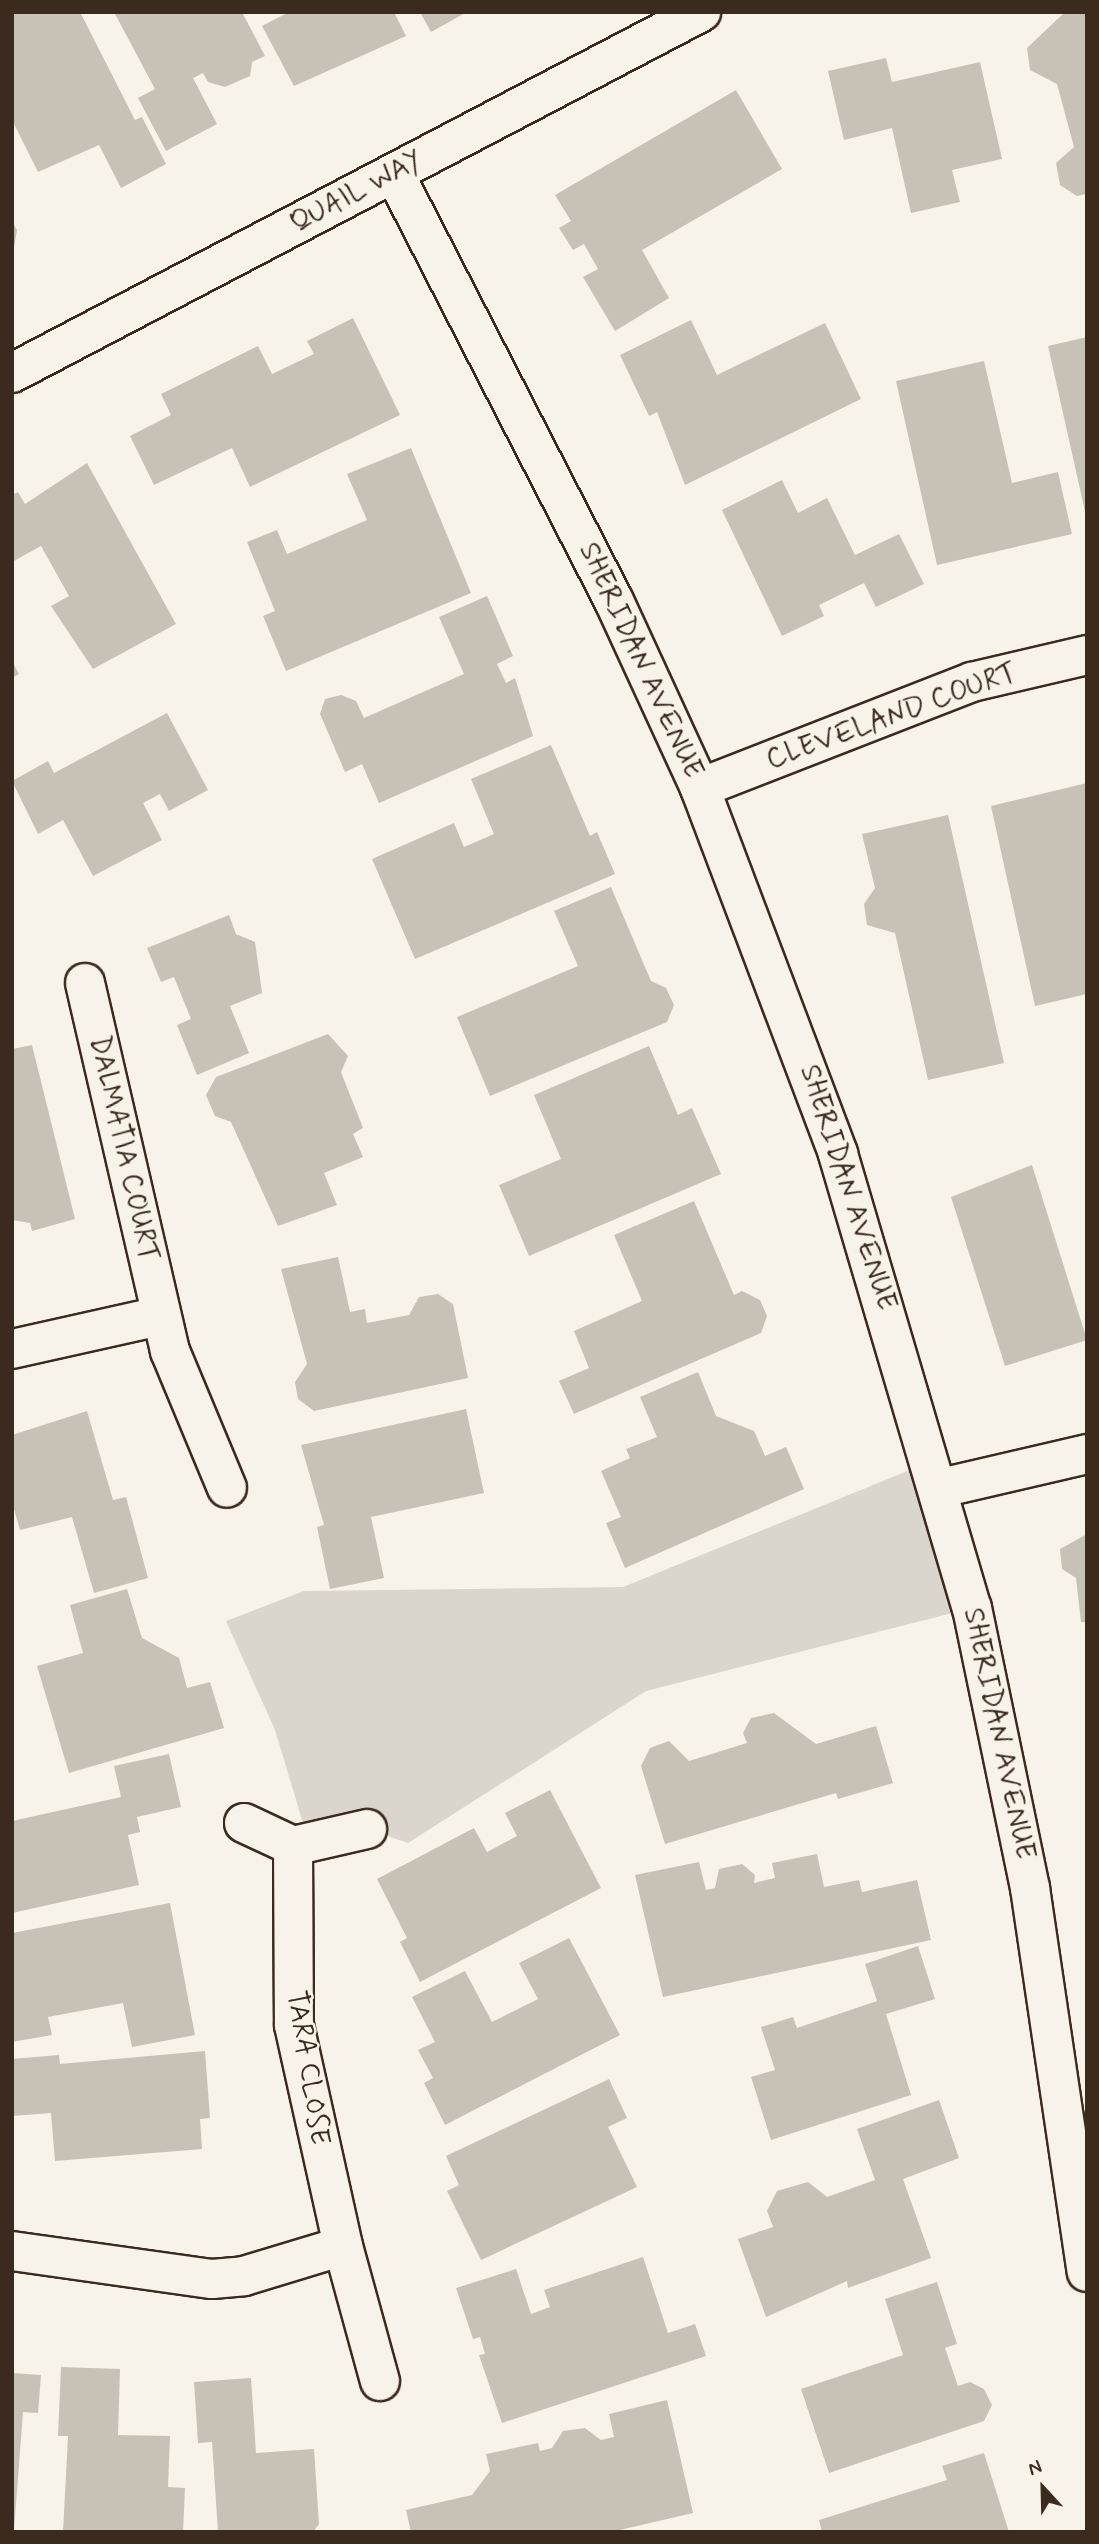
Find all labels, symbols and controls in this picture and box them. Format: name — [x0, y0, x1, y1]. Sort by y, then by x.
street label: QUAIL WAY — [284, 144, 430, 242]
street label: SHERIDAN AVENUE — [571, 538, 709, 784]
street label: CLEVELAND COURT — [762, 656, 1022, 778]
street label: DALMATIA COURT — [81, 1033, 165, 1265]
street label: SHERIDAN AVENUE — [792, 1061, 902, 1315]
street label: SHERIDAN AVENUE — [955, 1606, 1041, 1862]
street label: TARA CLOSE — [278, 1985, 336, 2151]
north arrow — [1008, 2453, 1078, 2523]
text: N — [1024, 2454, 1045, 2482]

